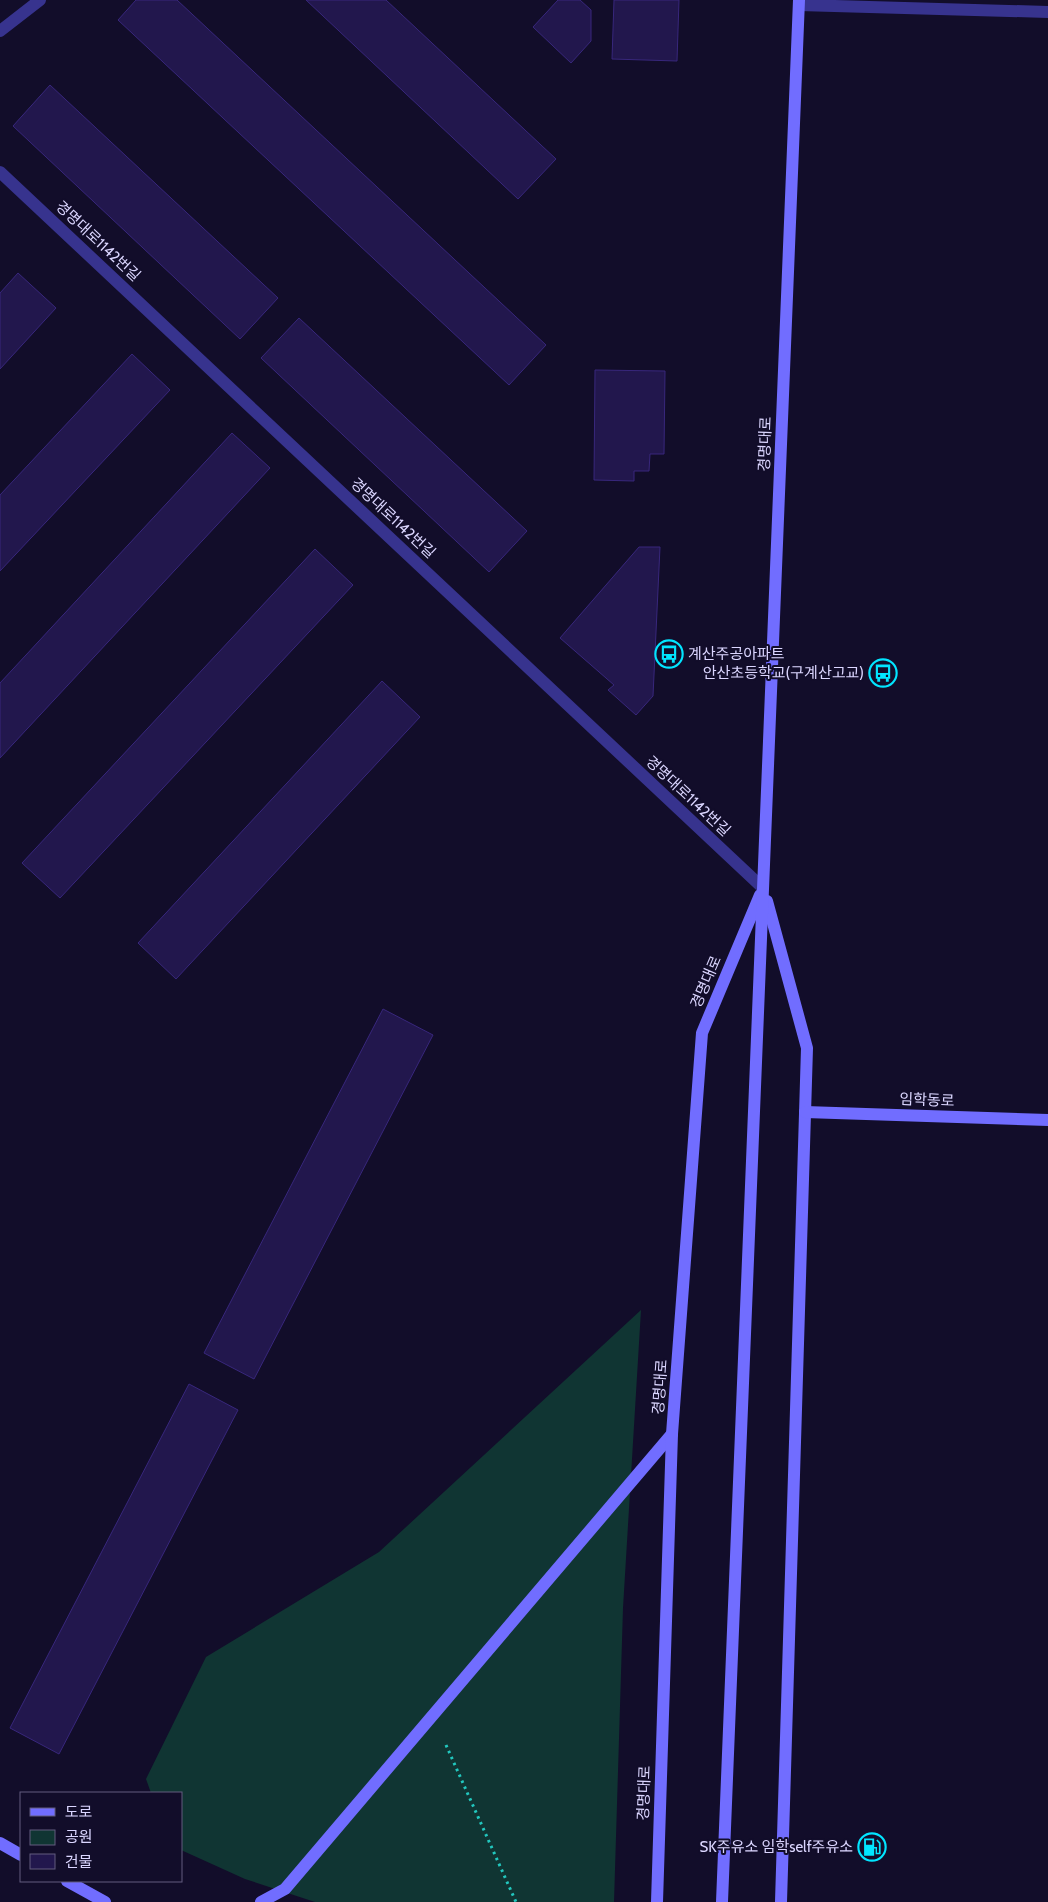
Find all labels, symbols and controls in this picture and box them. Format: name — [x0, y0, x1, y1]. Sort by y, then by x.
street label: 경명대로1142번길 — [52, 197, 144, 285]
street label: 경명대로 — [755, 416, 775, 472]
street label: 경명대로1142번길 — [347, 474, 439, 562]
bus stop icon: 계산주공아파트 — [654, 639, 684, 669]
place label: 계산주공아파트 — [688, 645, 785, 663]
bus stop icon: 안산초등학교(구계산고교) — [868, 658, 898, 688]
place label: 안산초등학교(구계산고교) — [703, 664, 864, 682]
street label: 경명대로1142번길 — [642, 752, 734, 840]
street label: 경명대로 — [687, 953, 725, 1011]
street label: 임학동로 — [899, 1090, 955, 1110]
street label: 경명대로 — [649, 1359, 671, 1415]
street label: 경명대로 — [634, 1765, 654, 1821]
legend — [20, 1792, 182, 1882]
text: 도로 — [65, 1803, 93, 1821]
text: 공원 — [65, 1828, 93, 1846]
fuel station icon: SK주유소 임학self주유소 — [857, 1832, 887, 1862]
place label: SK주유소 임학self주유소 — [700, 1838, 853, 1856]
text: 건물 — [65, 1853, 93, 1871]

